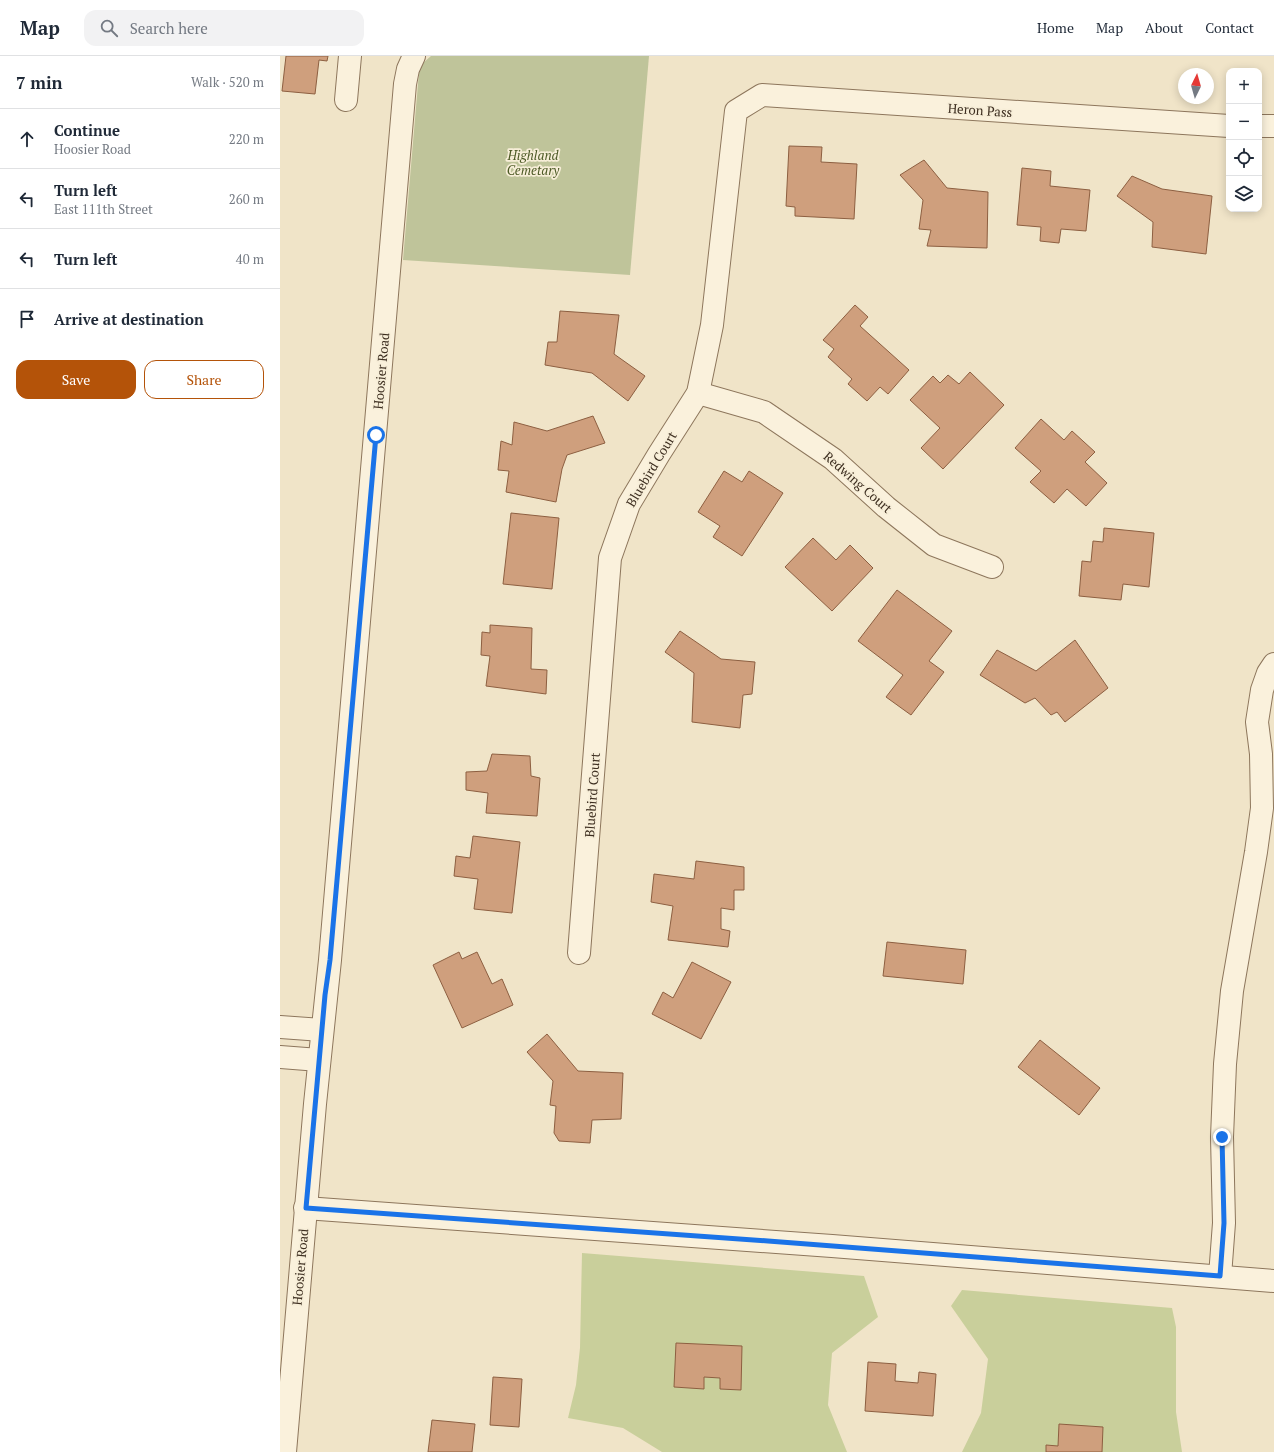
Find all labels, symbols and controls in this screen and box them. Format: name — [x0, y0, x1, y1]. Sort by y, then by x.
search box — [84, 10, 364, 46]
text: Map — [20, 15, 60, 40]
icon: search — [98, 17, 120, 39]
text: Search here — [130, 18, 208, 38]
text: Home — [1037, 18, 1074, 37]
text: Map — [1096, 18, 1123, 37]
text: About — [1145, 18, 1183, 37]
text: Contact — [1205, 18, 1254, 37]
north arrow — [1178, 68, 1214, 104]
map controls — [1226, 68, 1262, 212]
button: + — [1226, 68, 1262, 104]
text: 7 min — [16, 71, 63, 94]
text: Walk · 520 m — [191, 73, 264, 91]
street label: Heron Pass — [947, 99, 1013, 121]
button: − — [1226, 104, 1262, 140]
text: Continue — [54, 120, 120, 140]
icon: ahead — [16, 128, 38, 150]
text: 220 m — [229, 130, 264, 148]
text: Hoosier Road — [54, 140, 131, 158]
button: locate — [1226, 140, 1262, 176]
park label: Highland Cemetary — [506, 146, 560, 179]
button: layers — [1226, 176, 1262, 212]
text: Turn left — [54, 180, 118, 200]
icon: left — [16, 188, 38, 210]
text: 260 m — [229, 190, 264, 208]
text: East 111th Street — [54, 200, 153, 218]
icon: left — [16, 248, 38, 270]
text: Turn left — [54, 249, 118, 269]
text: 40 m — [236, 250, 264, 268]
icon: arrive — [16, 308, 38, 330]
text: Arrive at destination — [54, 309, 204, 329]
street label: Hoosier Road — [369, 332, 393, 410]
button: Save — [16, 360, 136, 399]
button: Share — [144, 360, 264, 399]
route start — [367, 426, 385, 444]
street label: Bluebird Court — [621, 428, 681, 510]
street label: Redwing Court — [820, 447, 896, 517]
street label: Bluebird Court — [580, 752, 604, 838]
route end — [1213, 1128, 1231, 1146]
street label: Hoosier Road — [288, 1228, 312, 1306]

